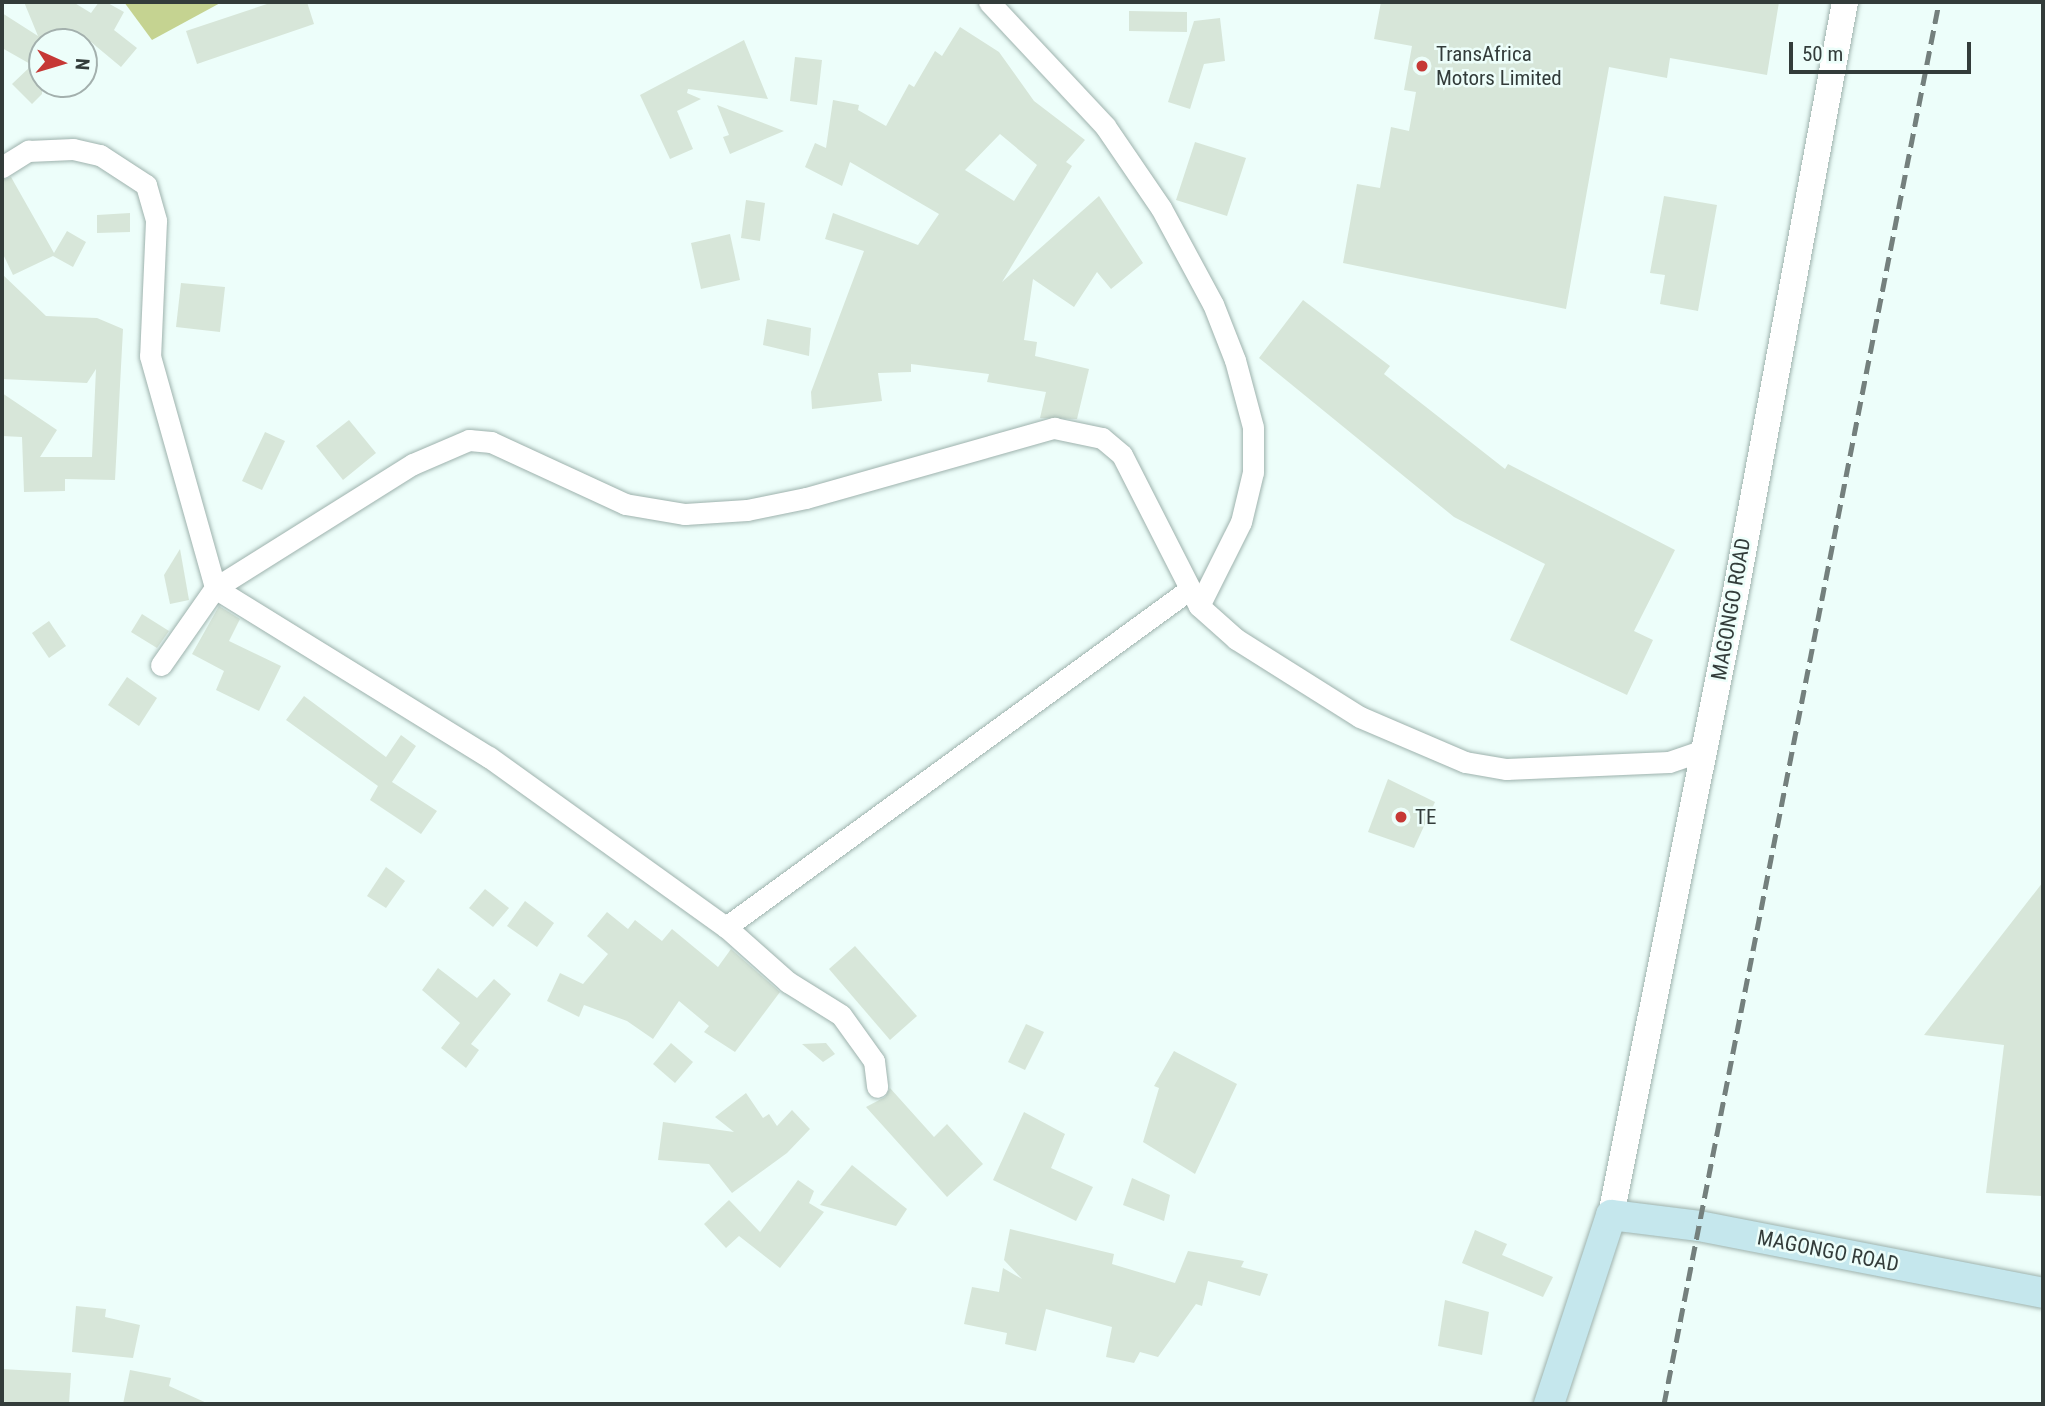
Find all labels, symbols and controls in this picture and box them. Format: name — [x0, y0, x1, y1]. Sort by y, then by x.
north arrow — [28, 28, 98, 98]
scale bar — [1793, 28, 1975, 72]
place label: TransAfrica Motors Limited — [1436, 41, 1562, 91]
text: 50 m — [1802, 42, 1843, 66]
text: N — [71, 58, 94, 71]
marker: TransAfrica Motors Limited — [1414, 58, 1430, 74]
street label: MAGONGO ROAD — [1706, 536, 1756, 682]
place label: TE — [1415, 804, 1436, 830]
marker: TE — [1393, 809, 1409, 825]
street label: MAGONGO ROAD — [1755, 1225, 1901, 1277]

